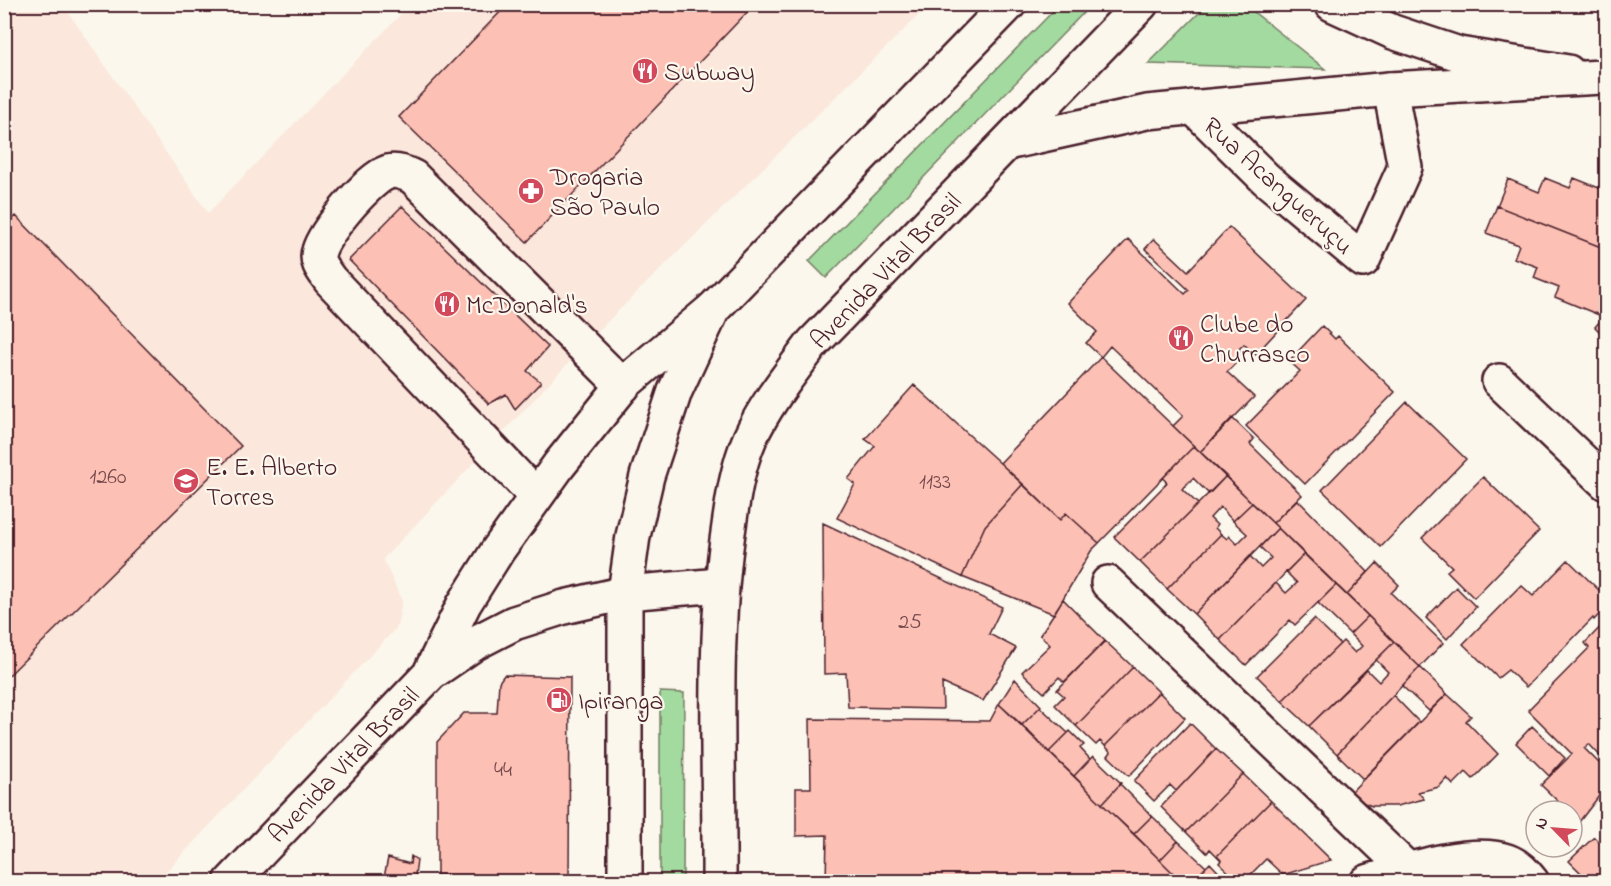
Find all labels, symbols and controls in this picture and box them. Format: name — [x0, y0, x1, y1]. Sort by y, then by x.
place label: Subway — [664, 55, 755, 93]
restaurant icon: Subway — [630, 56, 660, 86]
street label: Rua Acangueruçu — [1193, 109, 1361, 265]
place label: Drogaria São Paulo — [549, 160, 660, 228]
pharmacy icon: Drogaria São Paulo — [516, 176, 546, 206]
street label: Avenida Vital Brasil — [802, 185, 972, 359]
place label: McDonald's — [466, 288, 588, 326]
restaurant icon: McDonald's — [432, 289, 462, 319]
place label: Clube do Churrasco — [1200, 307, 1310, 375]
restaurant icon: Clube do Churrasco — [1166, 323, 1196, 353]
place label: E. E. Alberto Torres — [206, 450, 337, 518]
house number: 1260 — [89, 462, 127, 494]
school or university icon: E. E. Alberto Torres — [171, 466, 201, 496]
house number: 1133 — [919, 467, 951, 499]
house number: 25 — [898, 607, 922, 639]
street label: Avenida Vital Brasil — [260, 679, 430, 853]
place label: Ipiranga — [578, 684, 664, 722]
fuel station icon: Ipiranga — [544, 685, 574, 715]
house number: 44 — [494, 755, 512, 787]
north arrow — [1524, 799, 1584, 859]
text: N — [1529, 813, 1555, 833]

